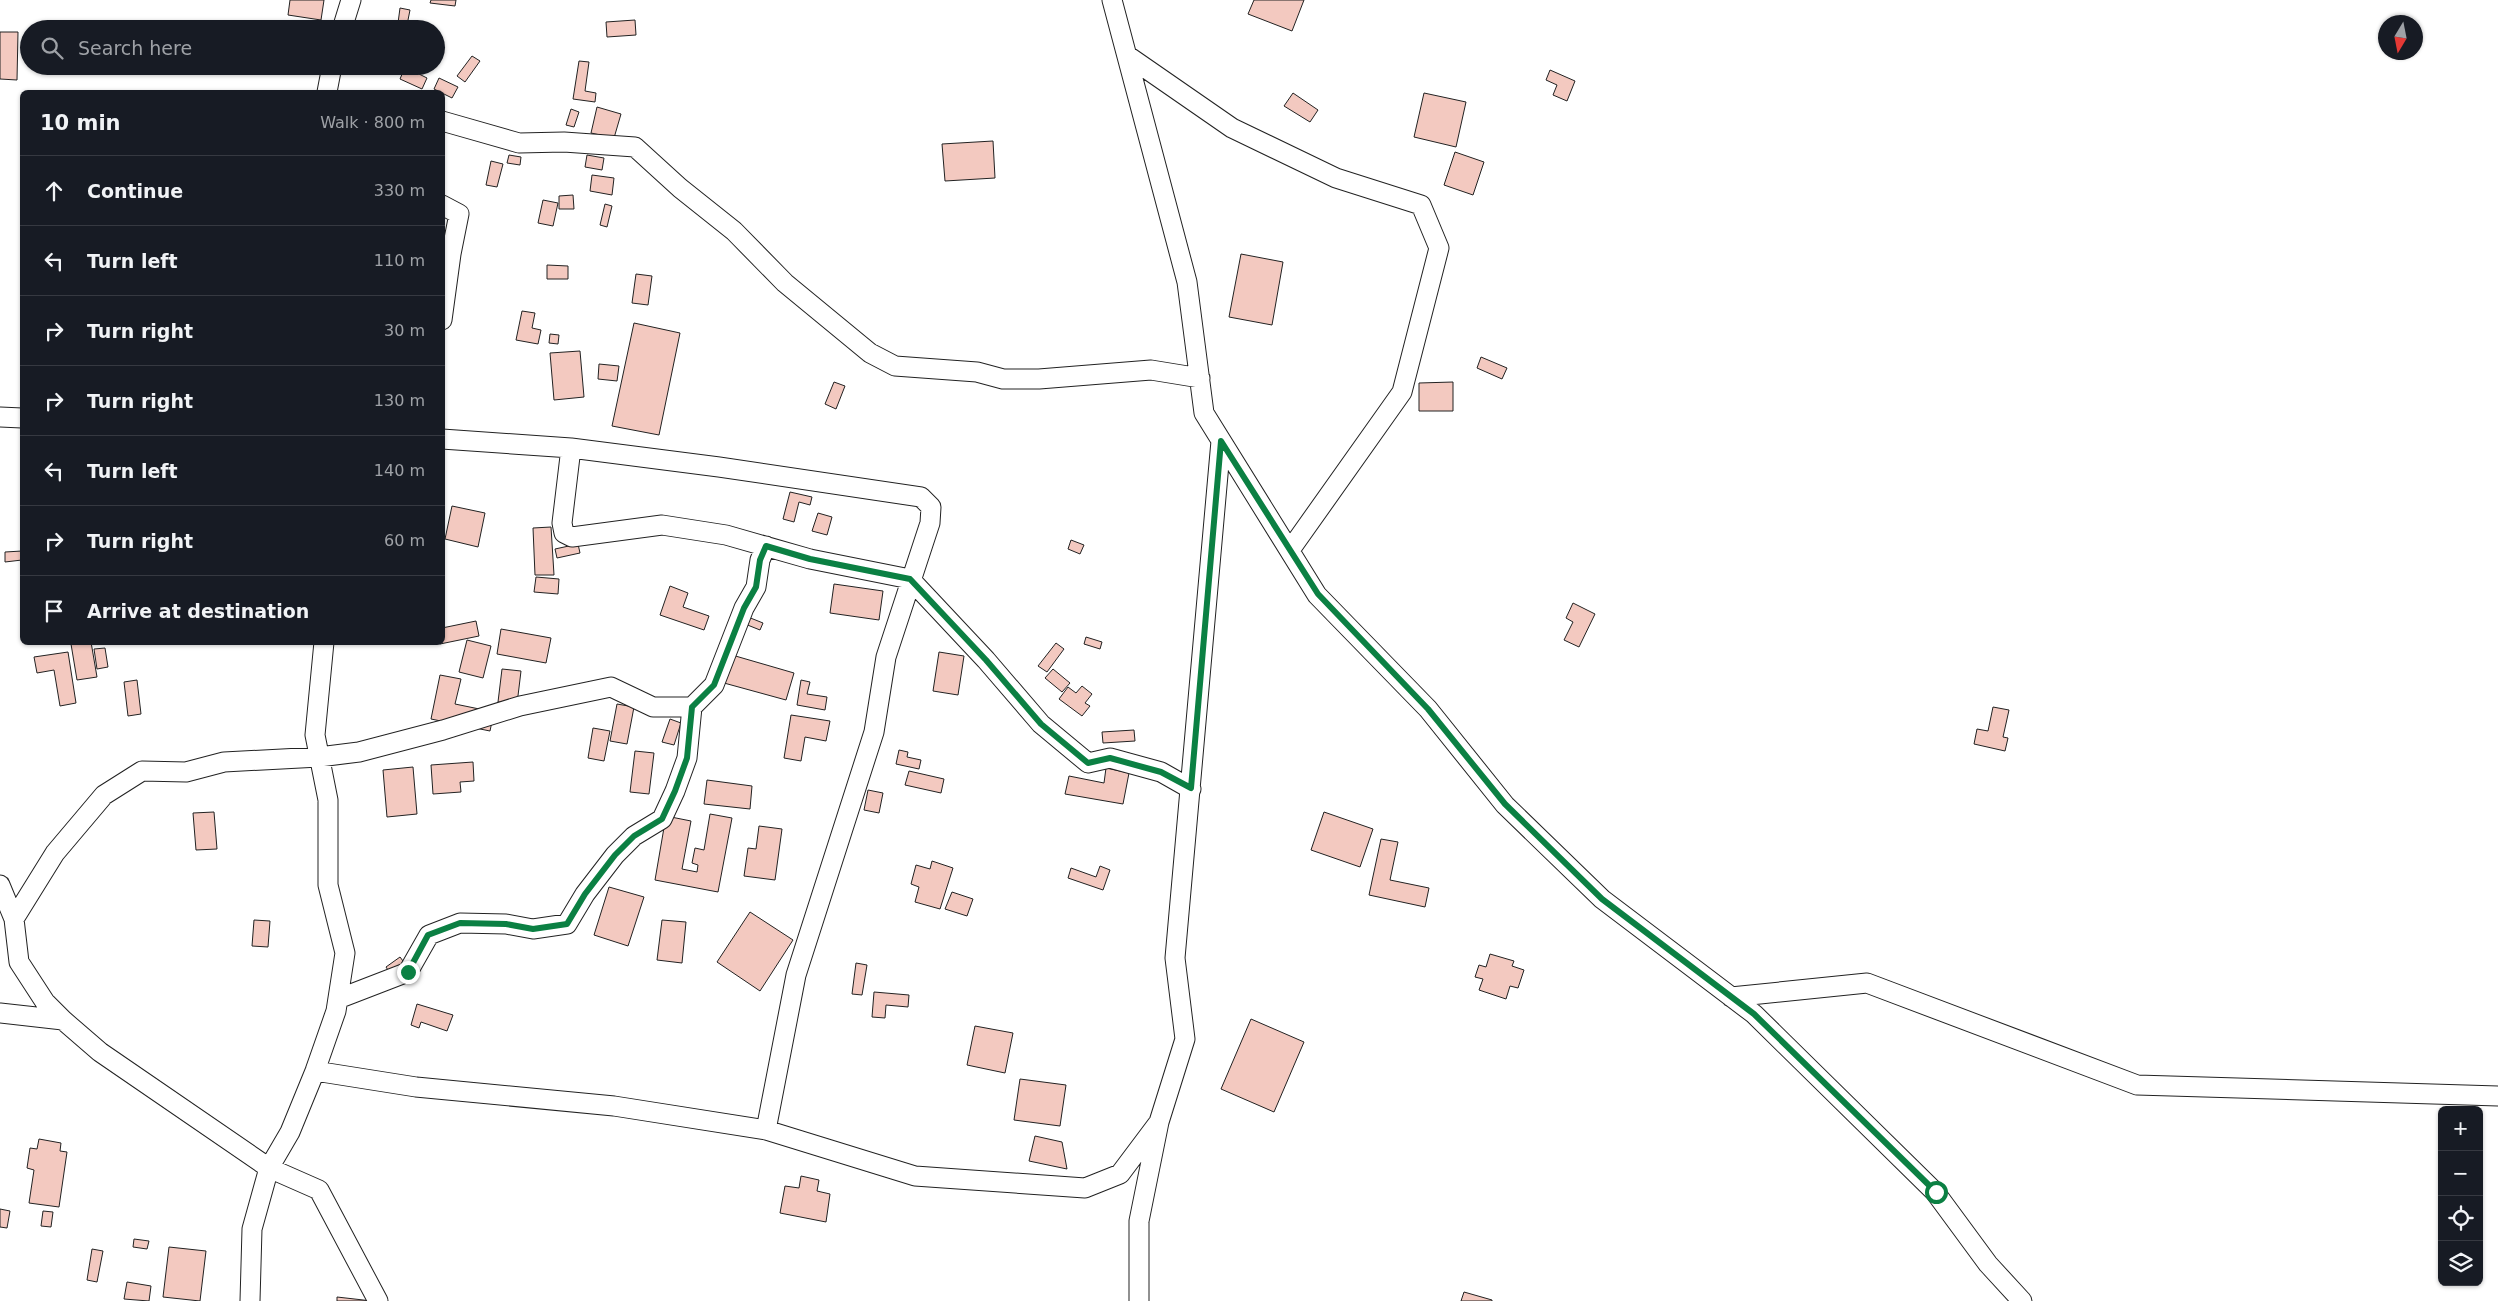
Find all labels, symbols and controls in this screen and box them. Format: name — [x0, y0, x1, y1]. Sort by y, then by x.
north arrow — [2378, 15, 2423, 60]
search box — [20, 20, 445, 75]
icon: search — [38, 34, 66, 62]
text: Search here — [78, 37, 192, 59]
text: 10 min — [40, 111, 121, 135]
text: Walk · 800 m — [320, 113, 425, 132]
icon: ahead — [40, 177, 68, 205]
text: Continue — [87, 180, 183, 202]
text: 330 m — [374, 181, 425, 200]
icon: left — [40, 247, 68, 275]
text: Turn left — [87, 250, 178, 272]
text: 110 m — [374, 251, 425, 270]
icon: right — [40, 317, 68, 345]
text: Turn right — [87, 320, 193, 342]
text: 30 m — [384, 321, 425, 340]
icon: right — [40, 387, 68, 415]
text: Turn right — [87, 390, 193, 412]
text: 130 m — [374, 391, 425, 410]
icon: left — [40, 457, 68, 485]
text: Turn left — [87, 460, 178, 482]
text: 140 m — [374, 461, 425, 480]
icon: right — [40, 527, 68, 555]
text: Turn right — [87, 530, 193, 552]
text: 60 m — [384, 531, 425, 550]
icon: arrive — [40, 597, 68, 625]
text: Arrive at destination — [87, 600, 309, 622]
route end — [397, 961, 420, 984]
map controls — [2438, 1106, 2483, 1286]
button: + — [2438, 1106, 2483, 1151]
button: − — [2438, 1151, 2483, 1196]
route start — [1925, 1181, 1948, 1204]
button: locate — [2438, 1196, 2483, 1241]
button: layers — [2438, 1241, 2483, 1286]

